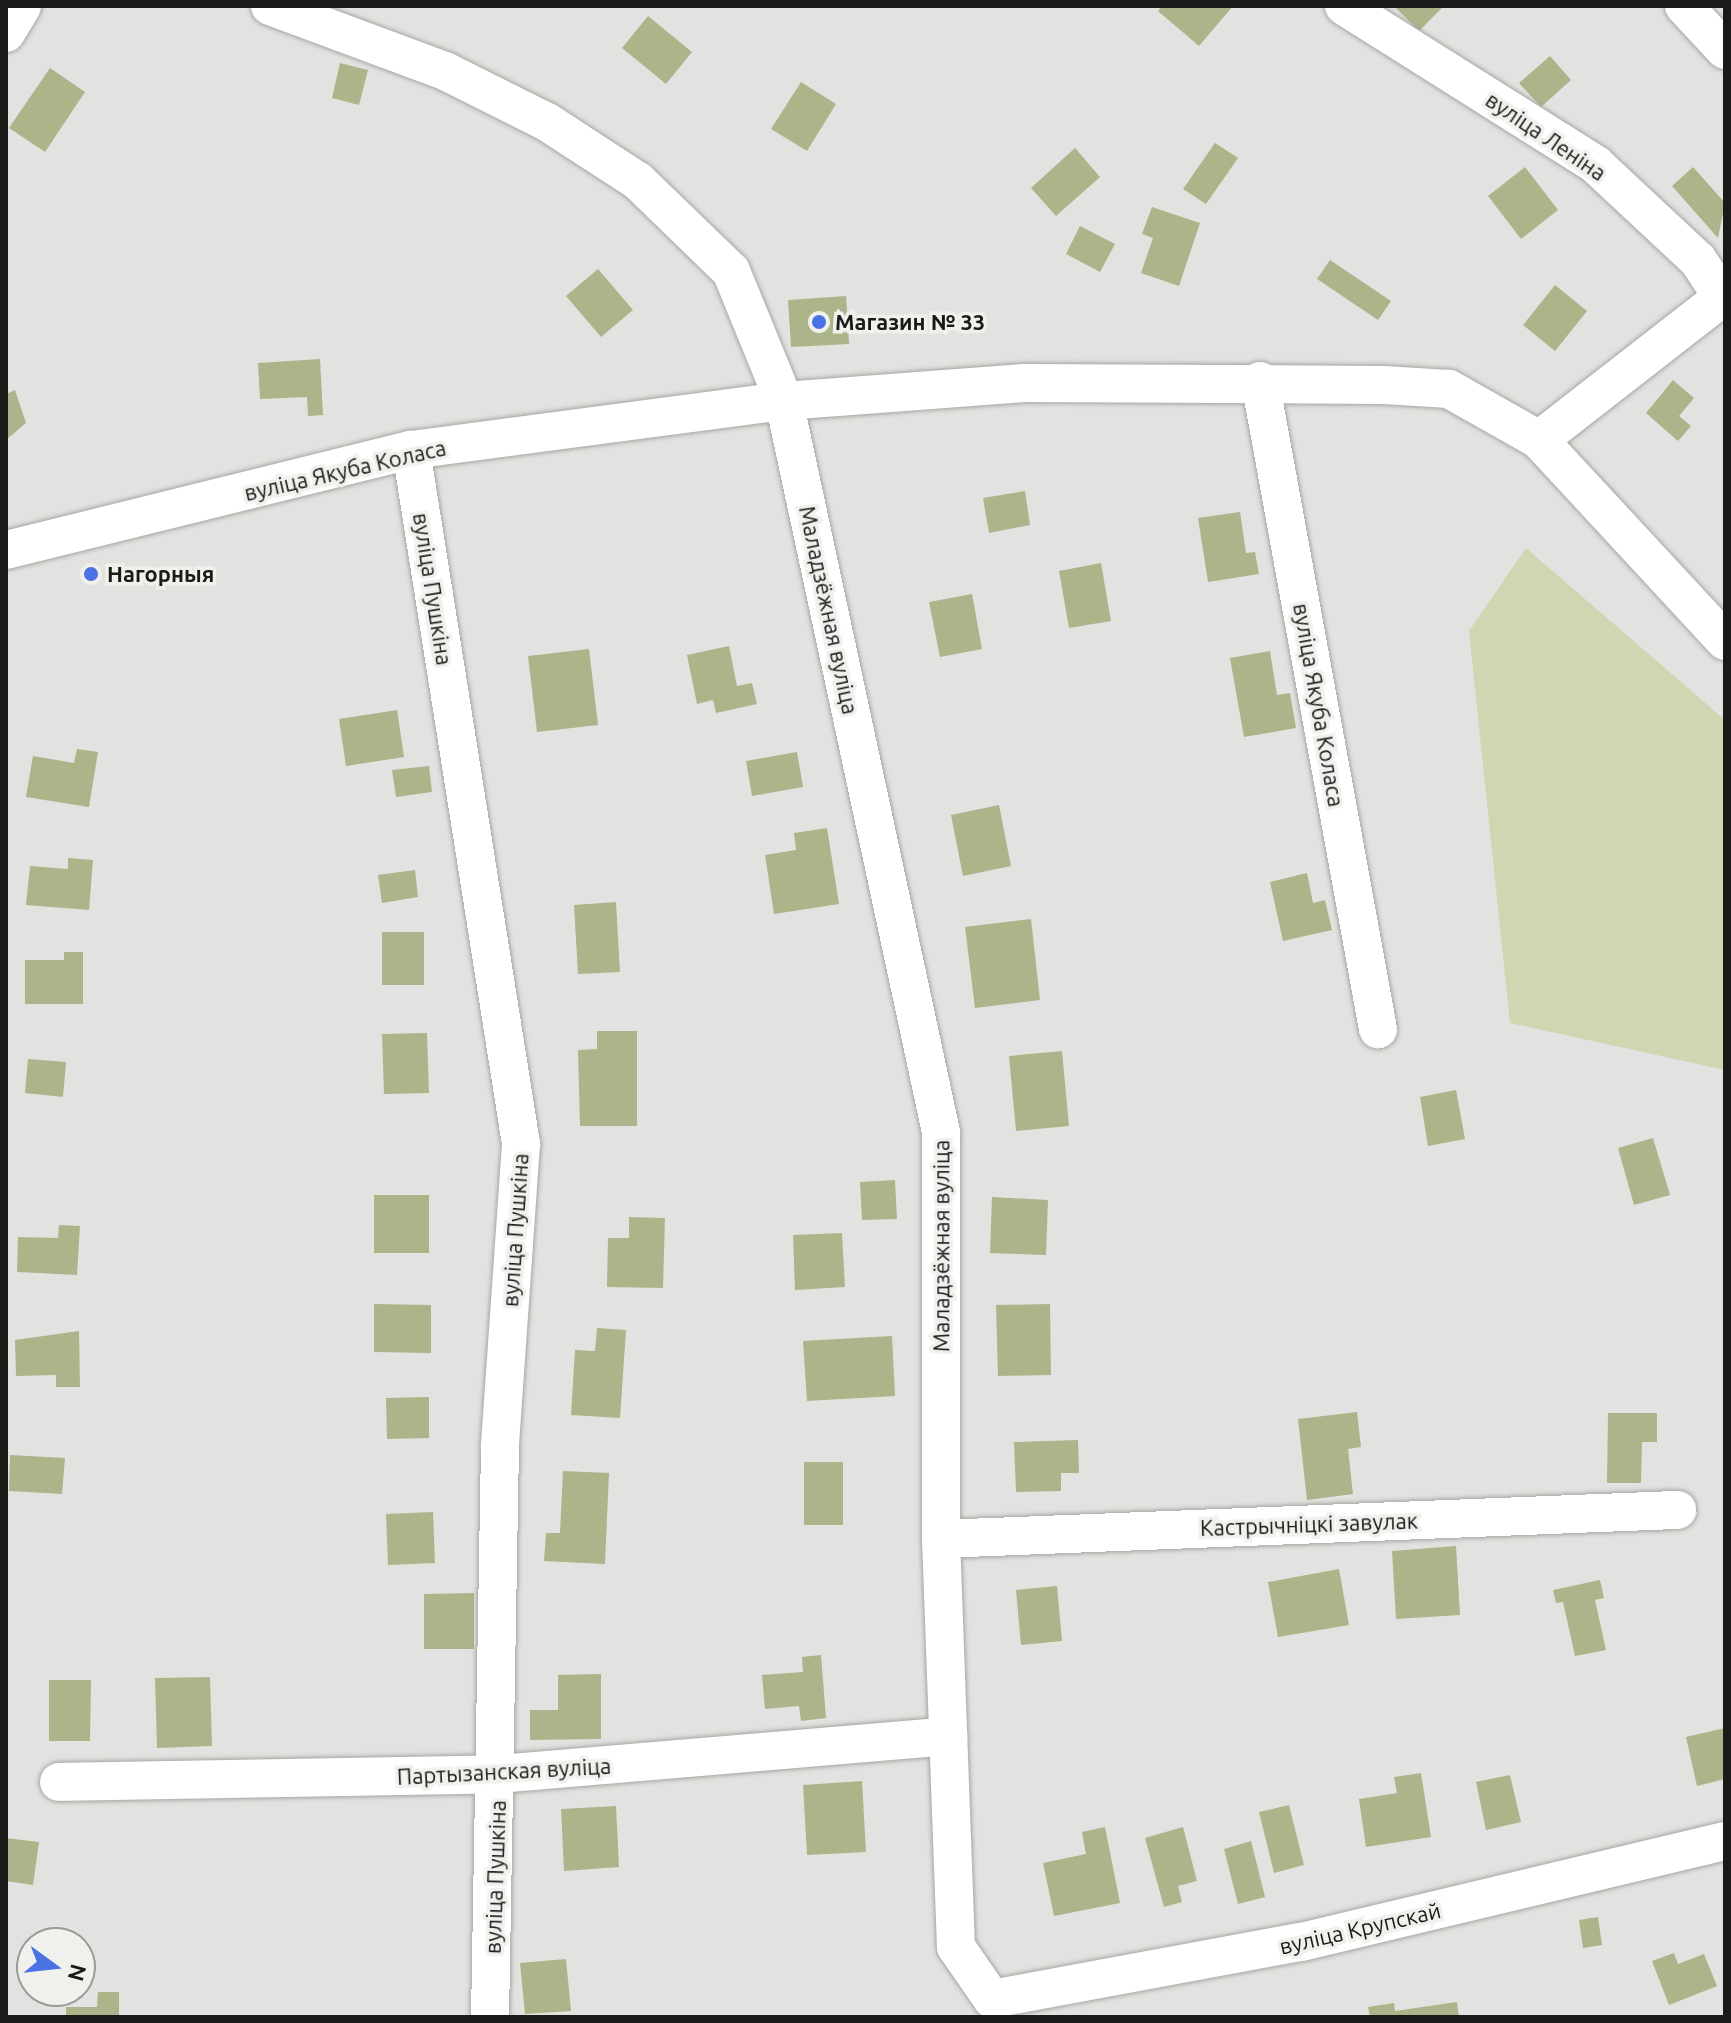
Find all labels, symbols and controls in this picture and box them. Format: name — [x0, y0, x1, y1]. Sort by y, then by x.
street label: вуліца Леніна — [1481, 86, 1611, 186]
place label: Магазин № 33 — [835, 309, 985, 335]
marker: Магазин № 33 — [810, 313, 828, 331]
street label: вуліца Якуба Коласа — [241, 434, 449, 506]
street label: Маладзёжная вуліца — [794, 503, 864, 717]
street label: вуліца Пушкіна — [408, 511, 458, 667]
place label: Нагорныя — [107, 561, 214, 587]
marker: Нагорныя — [82, 565, 100, 583]
street label: вуліца Якуба Коласа — [1288, 601, 1350, 809]
street label: Маладзёжная вуліца — [928, 1140, 954, 1352]
street label: вуліца Пушкіна — [496, 1152, 534, 1308]
street label: Кастрычніцкі завулак — [1200, 1507, 1418, 1541]
street label: Партызанская вуліца — [396, 1752, 612, 1790]
street label: вуліца Пушкіна — [479, 1799, 511, 1955]
street label: вуліца Крупскай — [1277, 1897, 1443, 1959]
north arrow — [16, 1927, 96, 2007]
text: N — [64, 1962, 92, 1984]

